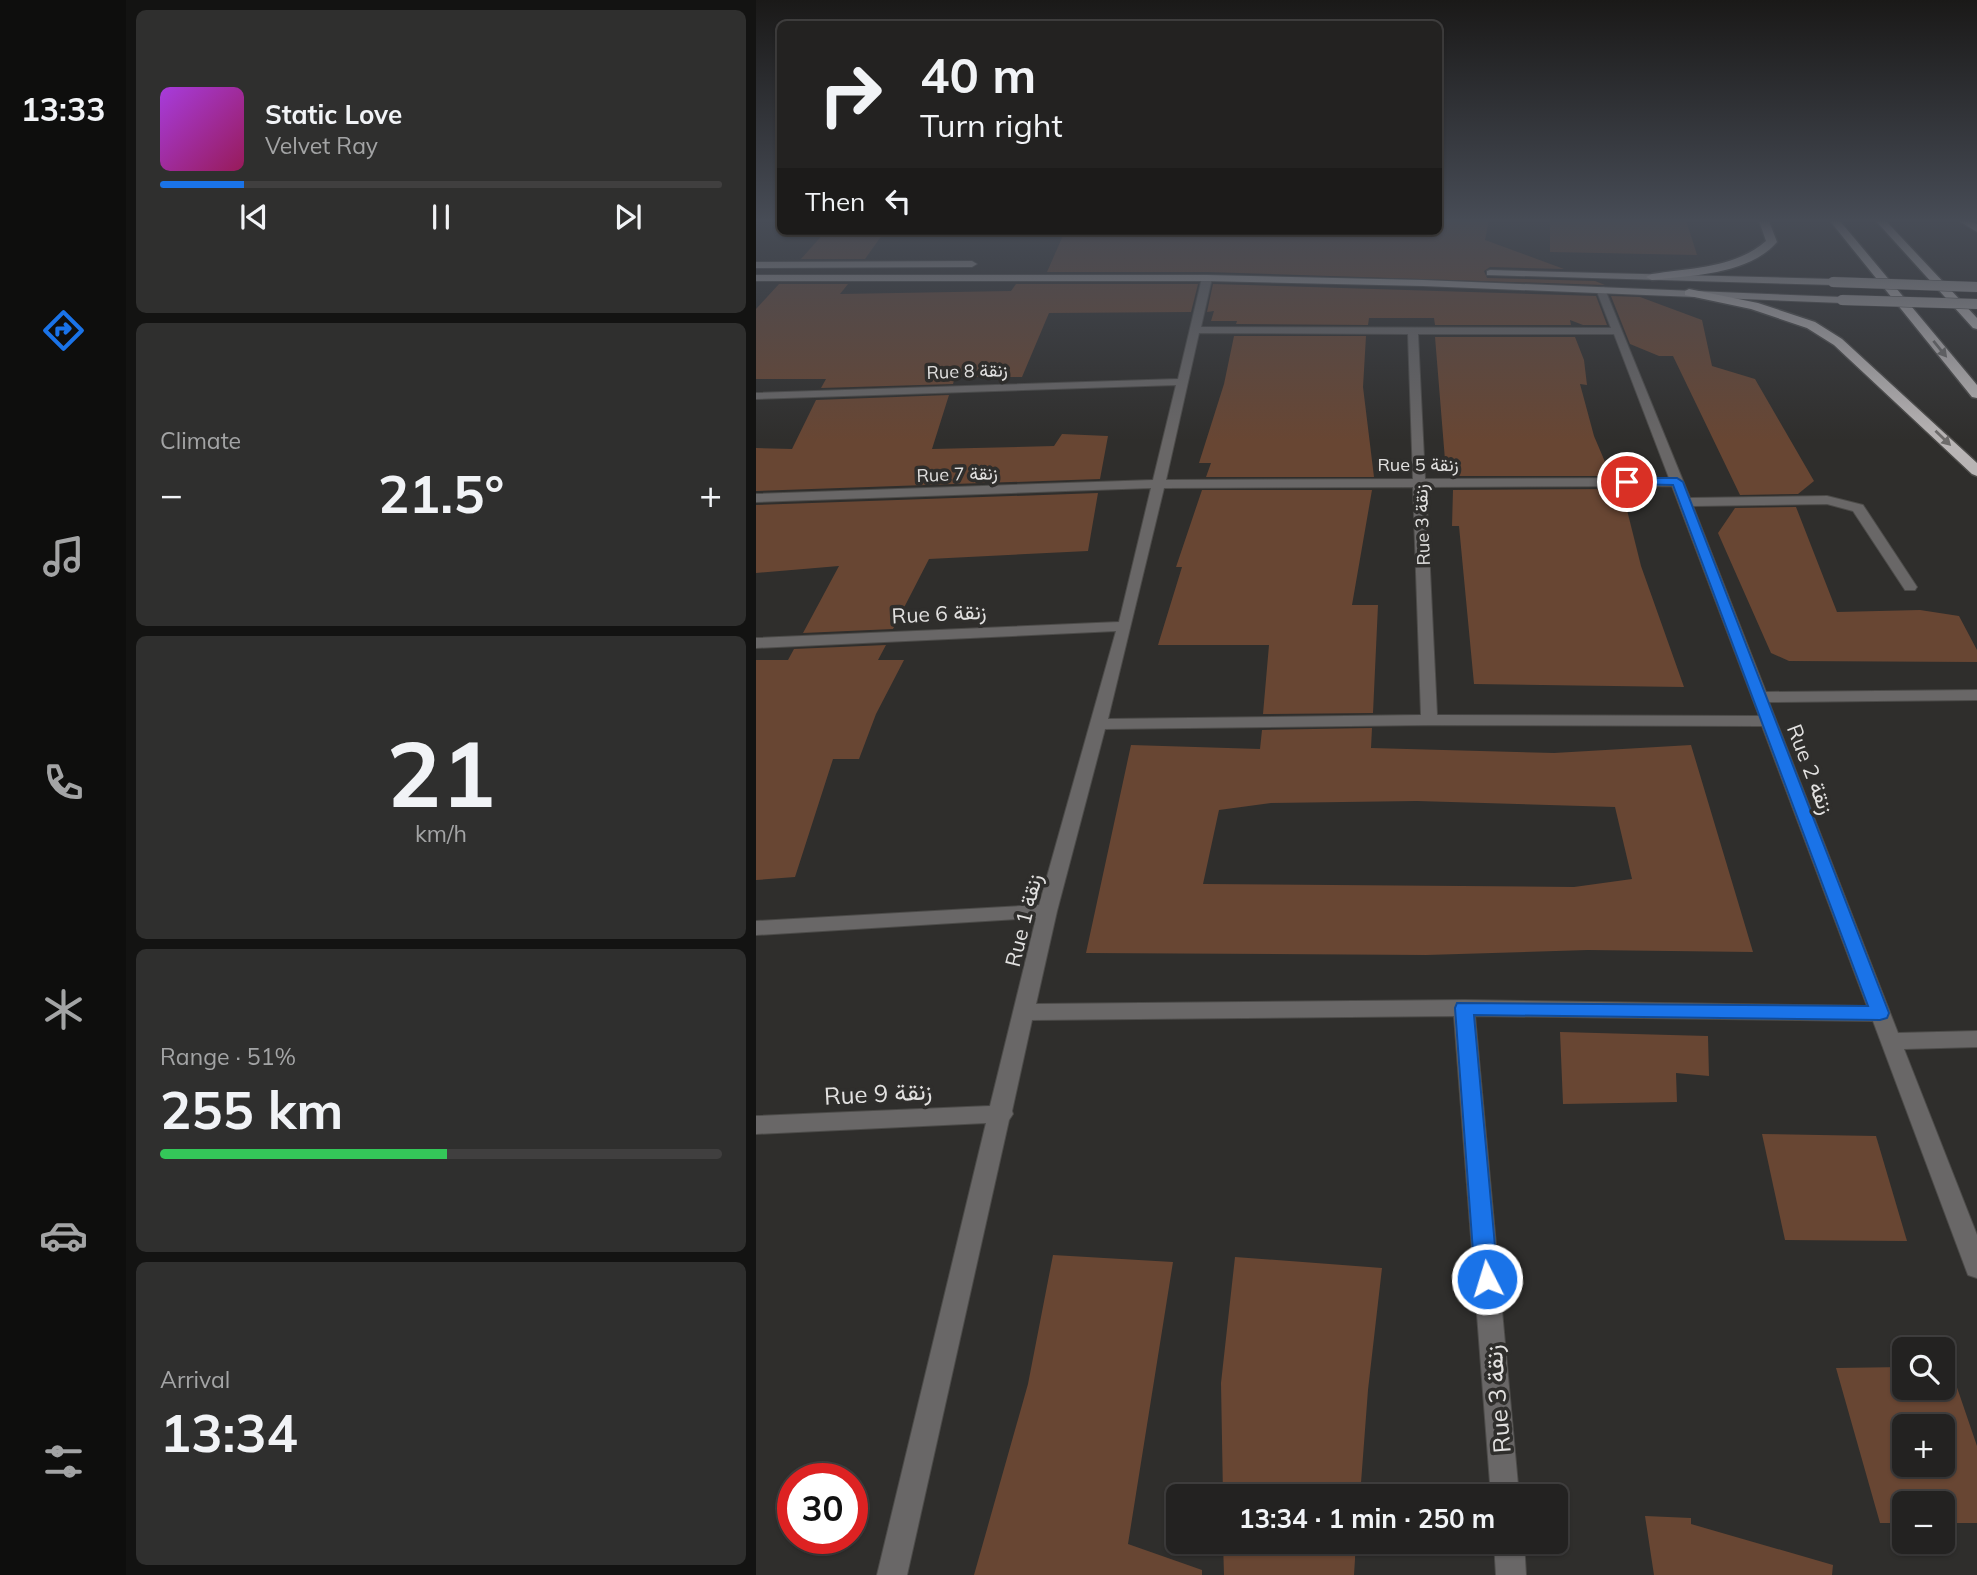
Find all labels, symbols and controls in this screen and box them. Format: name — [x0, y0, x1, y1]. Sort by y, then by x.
text: 40 m — [920, 44, 1036, 105]
icon: right — [805, 49, 896, 140]
text: 13:33 — [21, 89, 105, 129]
text: Static Love — [265, 98, 402, 131]
text: Turn right — [920, 105, 1063, 145]
text: Velvet Ray — [265, 131, 378, 160]
icon: left — [879, 182, 917, 220]
text: Then — [805, 185, 865, 218]
icon: previous — [235, 198, 273, 236]
icon: pause — [422, 198, 460, 236]
icon: next — [609, 198, 647, 236]
icon: directions — [39, 306, 88, 355]
one-way arrow — [1933, 340, 1948, 358]
street label: Rue 8 زنقة — [926, 358, 1008, 384]
text: Climate — [160, 426, 241, 455]
one-way arrow — [1934, 429, 1951, 446]
pin — [1597, 452, 1657, 512]
street label: Rue 5 زنقة — [1377, 453, 1459, 476]
text: 21.5° — [378, 461, 504, 526]
street label: Rue 7 زنقة — [916, 461, 998, 487]
icon: arrive — [1608, 463, 1646, 501]
text: − — [160, 470, 183, 518]
text: + — [699, 470, 722, 518]
street label: Rue 3 زنقة — [1409, 484, 1435, 566]
icon: music — [39, 532, 88, 581]
street label: Rue 6 زنقة — [891, 598, 987, 629]
text: 21 — [386, 716, 496, 830]
street label: Rue 2 زنقة — [1781, 720, 1840, 818]
icon: phone — [39, 758, 88, 807]
text: km/h — [415, 819, 467, 848]
street label: Rue 1 زنقة — [999, 871, 1048, 969]
icon: climate — [39, 985, 88, 1034]
text: Range · 51% — [160, 1042, 296, 1071]
street label: Rue 9 زنقة — [823, 1075, 933, 1112]
text: 255 km — [160, 1077, 343, 1142]
icon: car — [39, 1211, 88, 1260]
position arrow — [1450, 1242, 1524, 1316]
map controls — [1892, 1337, 1955, 1554]
button: search — [1892, 1337, 1955, 1400]
street label: Rue 3 زنقة — [1477, 1344, 1518, 1454]
text: Arrival — [160, 1365, 230, 1394]
text: 13:34 — [160, 1400, 298, 1465]
button: + — [1892, 1414, 1955, 1477]
icon: filters — [39, 1437, 88, 1486]
speed limit sign: 30 — [777, 1463, 868, 1554]
button: − — [1892, 1491, 1955, 1554]
text: 13:34 · 1 min · 250 m — [1239, 1502, 1495, 1535]

